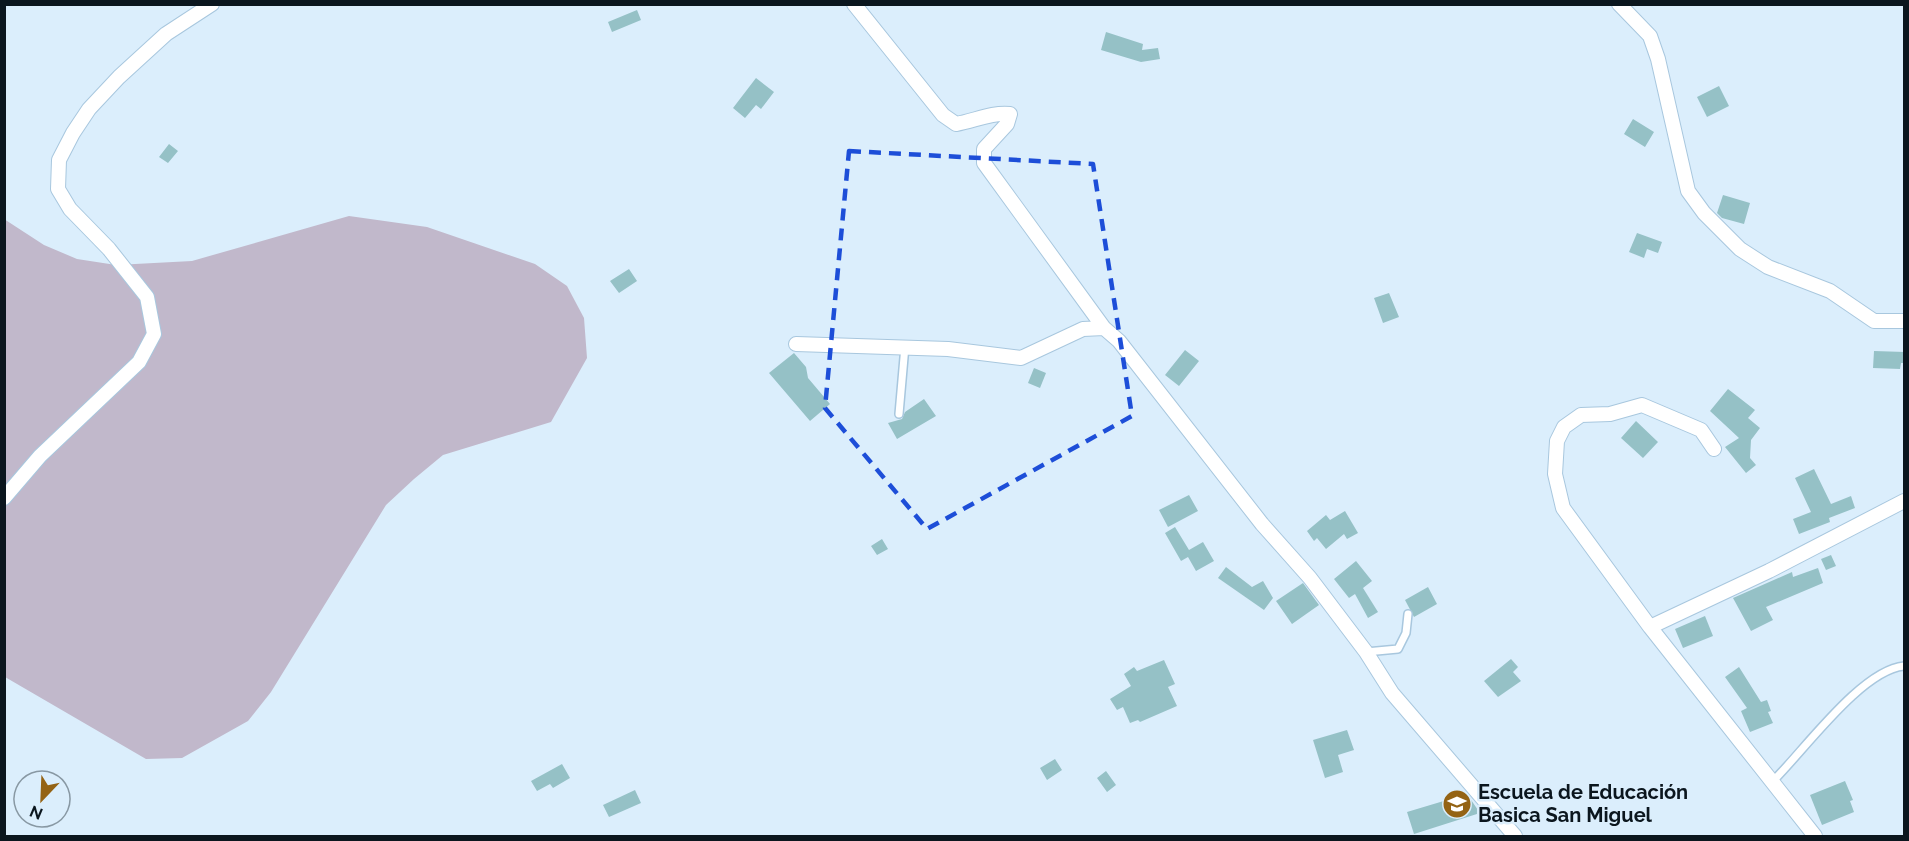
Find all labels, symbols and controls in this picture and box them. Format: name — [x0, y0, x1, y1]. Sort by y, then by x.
north arrow — [12, 769, 72, 829]
place label: Escuela de Educación Basica San Miguel — [1478, 780, 1688, 827]
school or university icon: Escuela de Educación Basica San Miguel — [1441, 788, 1473, 820]
text: N — [27, 801, 46, 823]

